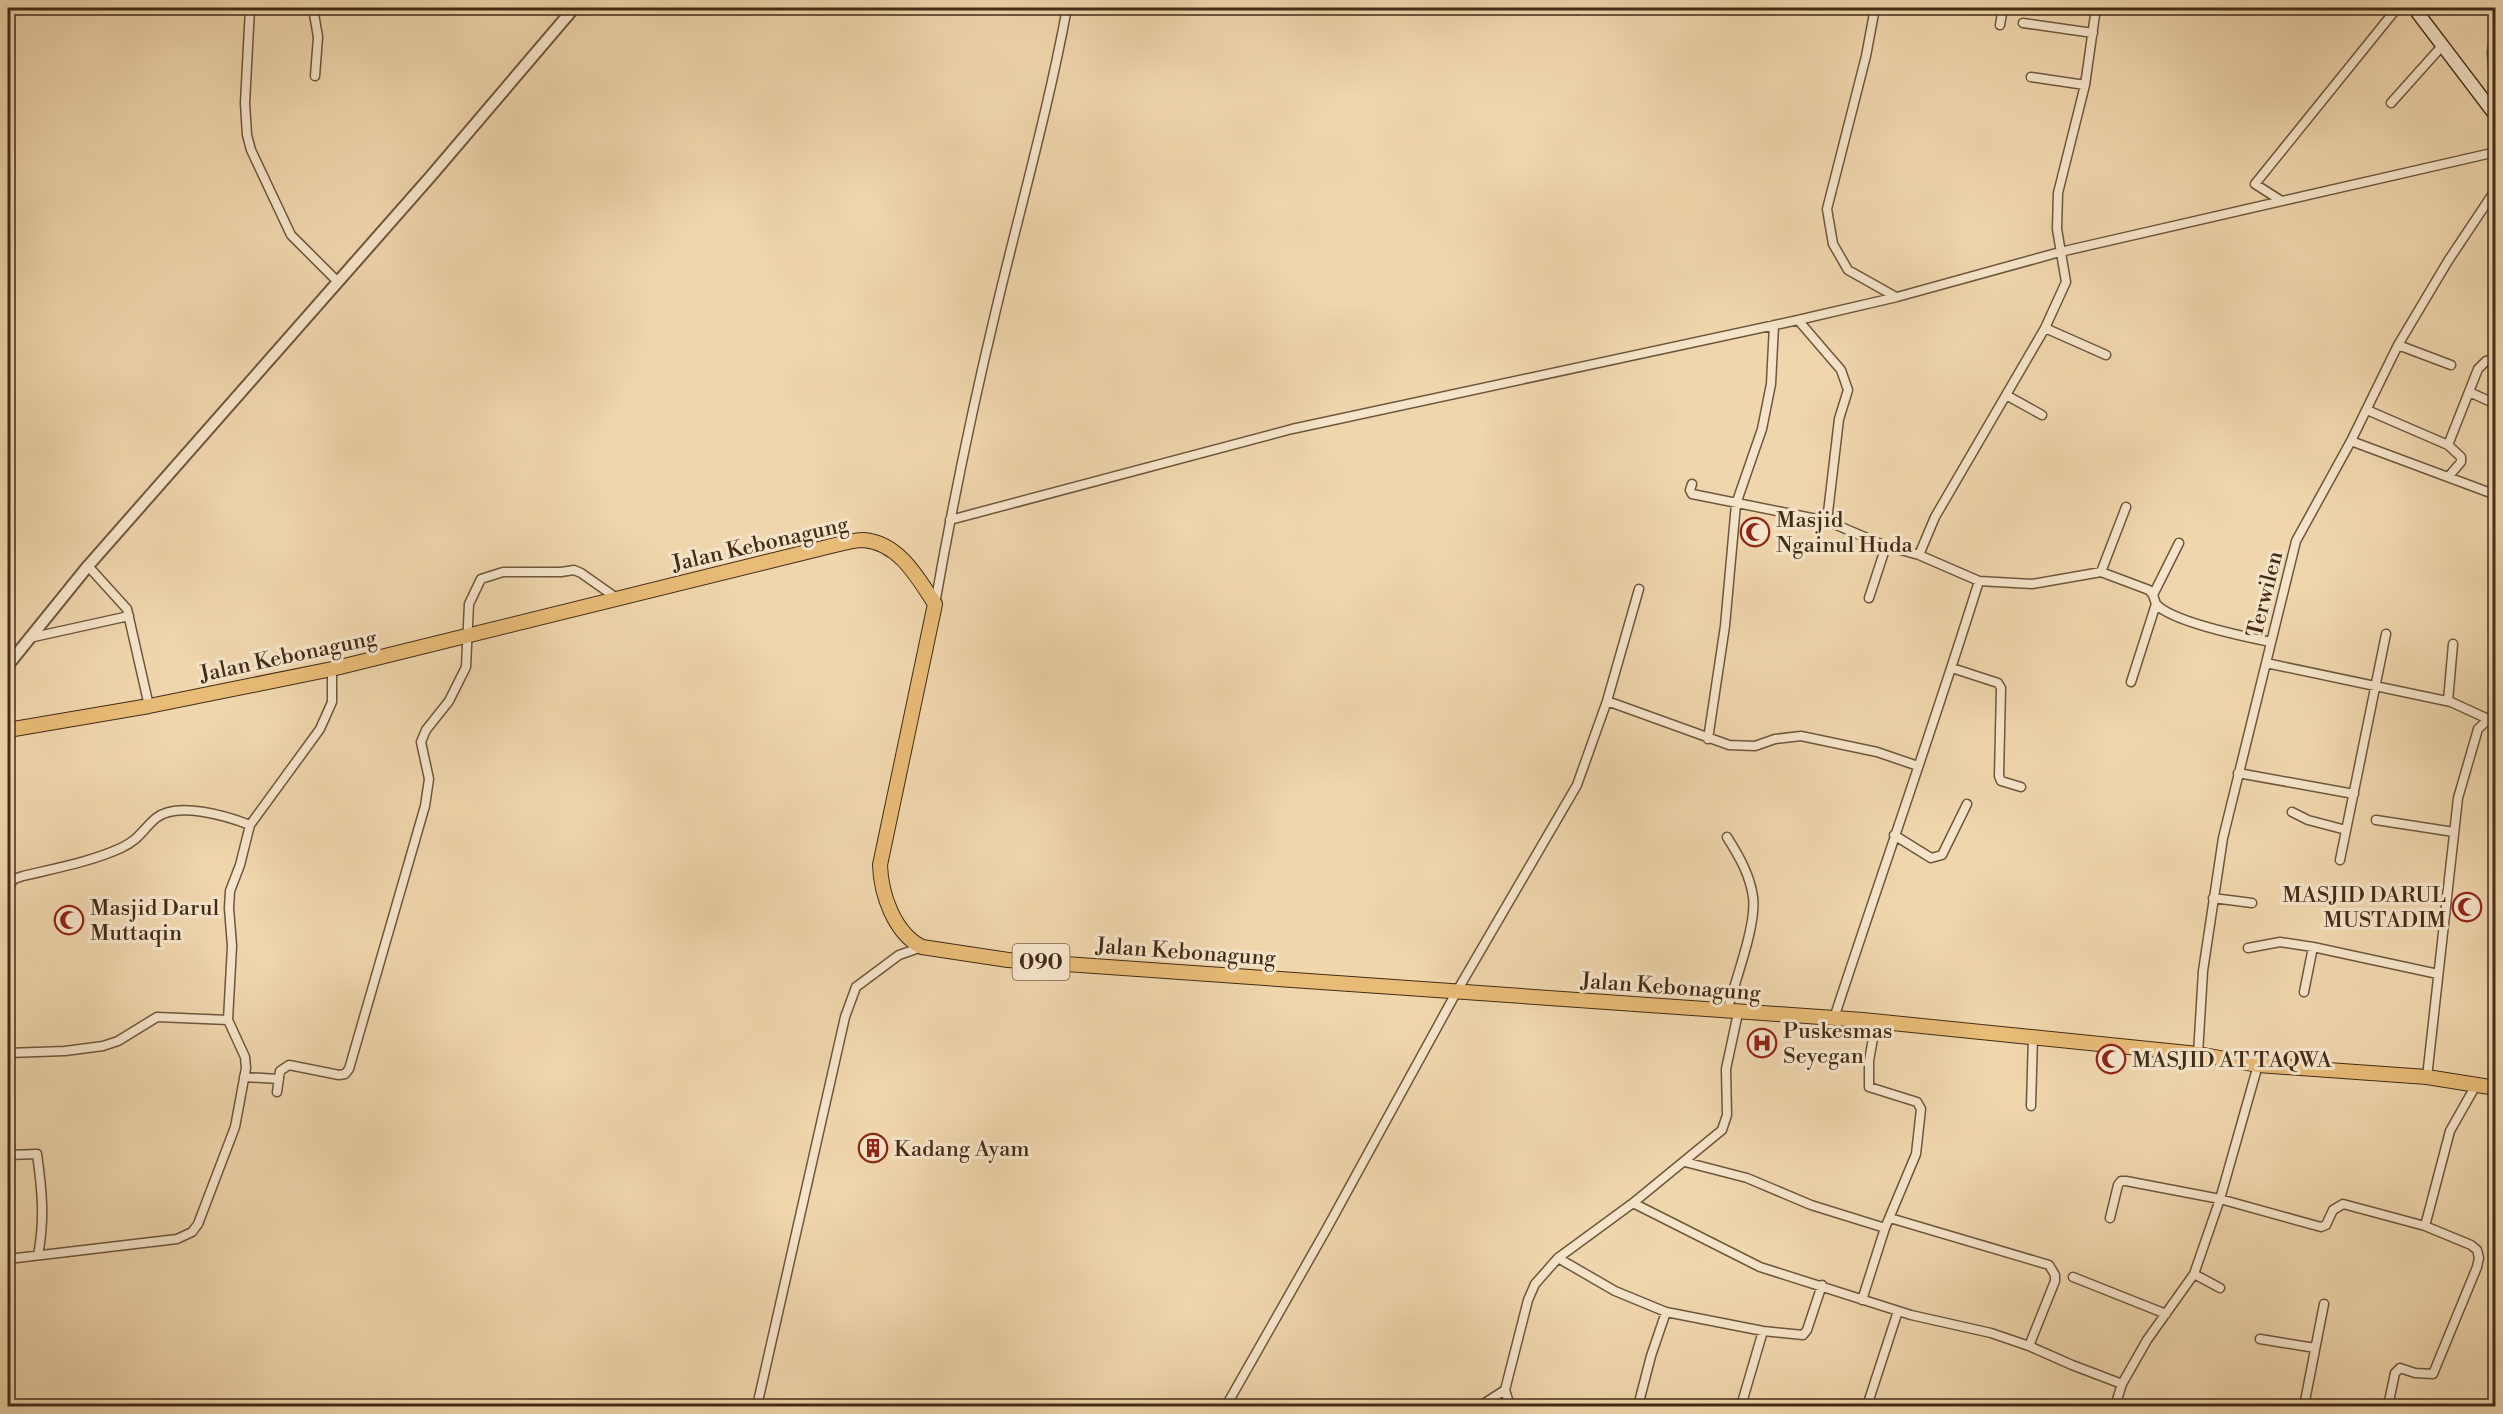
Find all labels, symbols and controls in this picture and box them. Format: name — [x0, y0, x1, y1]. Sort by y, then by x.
place label: Masjid Ngainul Huda — [1776, 507, 1914, 559]
street label: Jalan Kebonagung — [668, 511, 852, 578]
mosque icon: Masjid Ngainul Huda — [1739, 516, 1771, 548]
street label: Terwilen — [2242, 548, 2289, 640]
street label: Jalan Kebonagung — [196, 624, 380, 689]
place label: MASJID DARUL MUSTADIM — [2282, 882, 2447, 934]
mosque icon: MASJID DARUL MUSTADIM — [2451, 891, 2483, 923]
place label: Masjid Darul Muttaqin — [90, 895, 220, 947]
mosque icon: Masjid Darul Muttaqin — [53, 904, 85, 936]
street label: Jalan Kebonagung — [1094, 933, 1277, 972]
road number: 090 — [1012, 944, 1070, 980]
street label: Jalan Kebonagung — [1579, 968, 1762, 1007]
place label: Puskesmas Seyegan — [1783, 1018, 1893, 1070]
hospital icon: Puskesmas Seyegan — [1746, 1027, 1778, 1059]
mosque icon: MASJID AT TAQWA — [2095, 1043, 2127, 1075]
place label: MASJID AT TAQWA — [2132, 1047, 2333, 1074]
building icon: Kadang Ayam — [857, 1132, 889, 1164]
place label: Kadang Ayam — [894, 1136, 1030, 1163]

